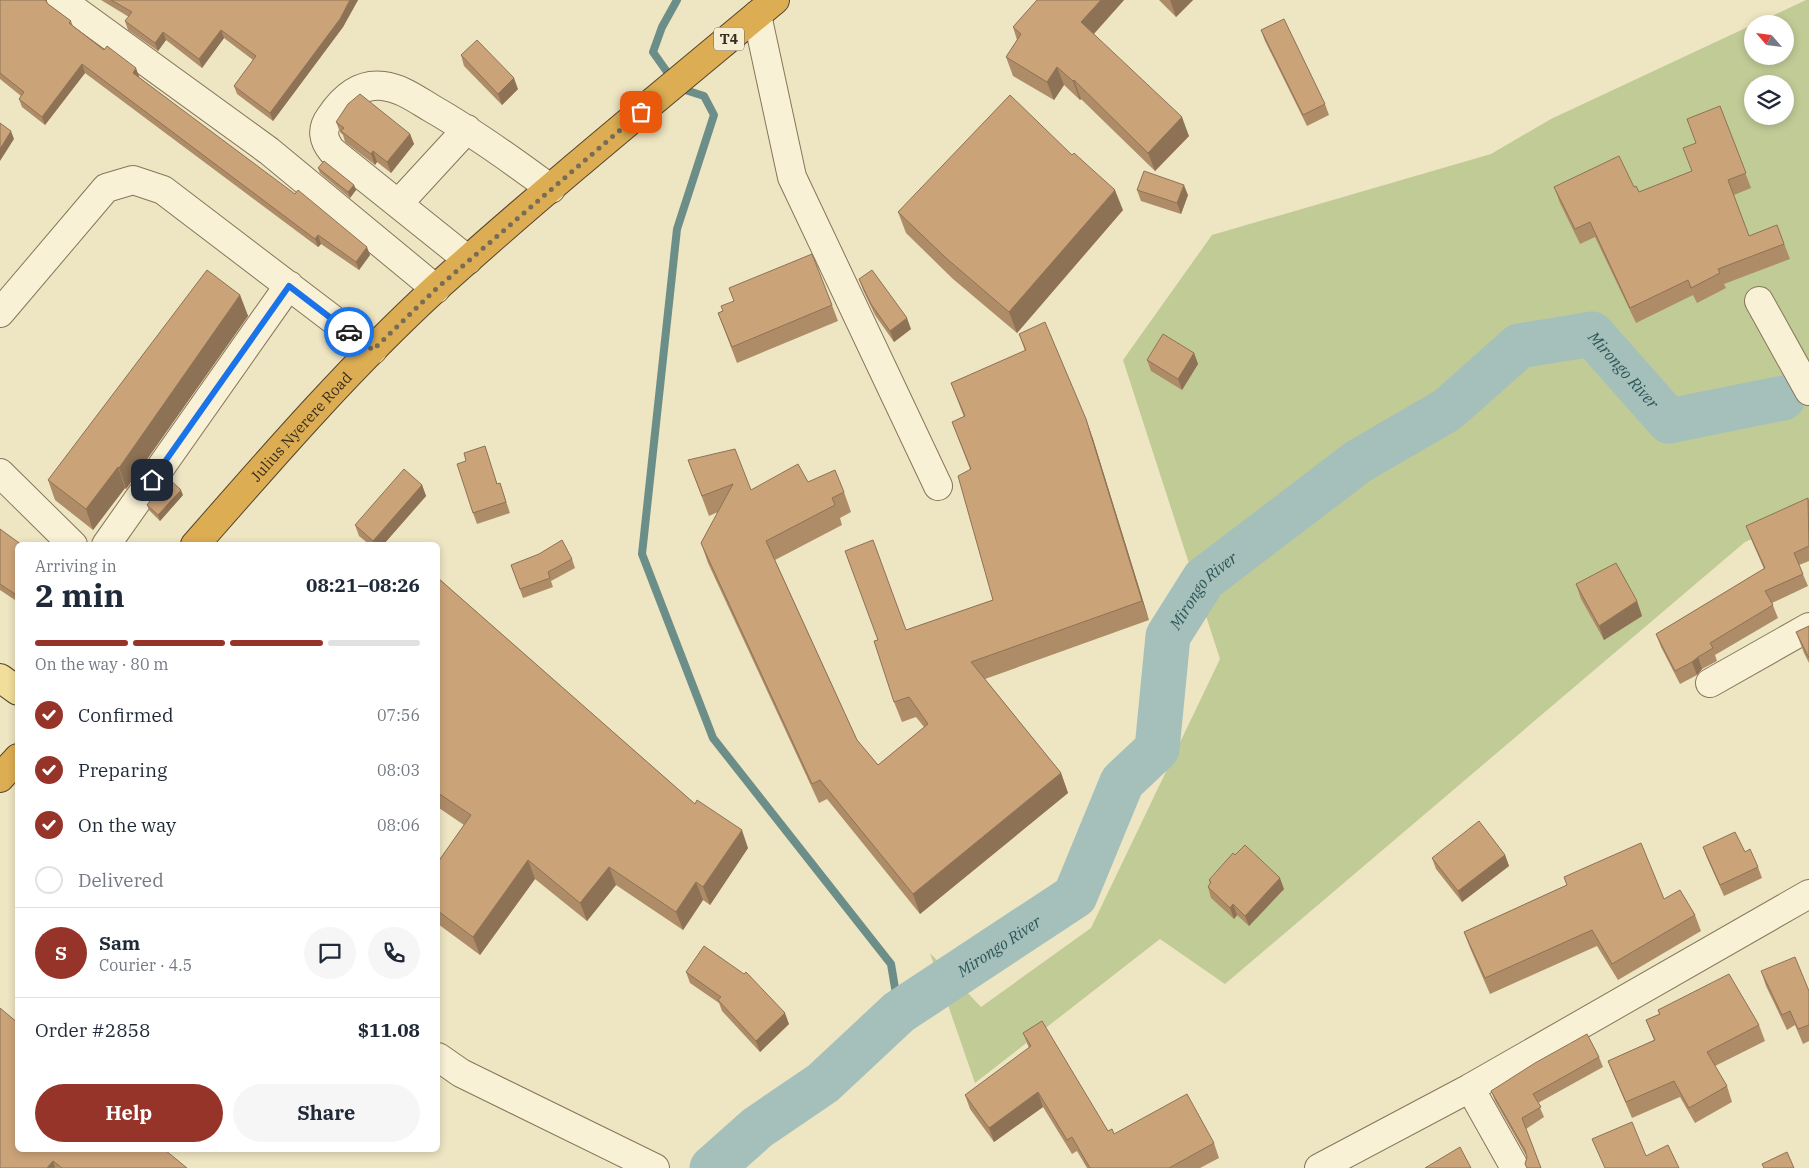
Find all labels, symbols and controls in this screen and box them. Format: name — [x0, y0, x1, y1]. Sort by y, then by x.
north arrow — [1744, 15, 1794, 65]
map controls — [1744, 15, 1794, 125]
road number: T4 — [714, 28, 744, 50]
button: layers — [1744, 75, 1794, 125]
pin — [620, 91, 662, 133]
icon: bag — [627, 98, 655, 126]
courier — [324, 307, 374, 357]
icon: car — [335, 318, 363, 346]
water label: Mirongo River — [1584, 326, 1664, 413]
street label: Julius Nyerere Road — [246, 368, 356, 485]
pin — [131, 459, 173, 501]
icon: home — [138, 466, 166, 494]
water label: Mirongo River — [1164, 547, 1242, 634]
text: Arriving in — [35, 556, 117, 576]
text: 08:21–08:26 — [306, 573, 420, 597]
text: 2 min — [35, 574, 125, 616]
text: On the way · 80 m — [35, 654, 169, 674]
icon: check — [35, 701, 63, 729]
text: Confirmed — [78, 703, 173, 727]
text: 07:56 — [377, 705, 420, 725]
icon: check — [35, 756, 63, 784]
text: Preparing — [78, 758, 167, 782]
text: 08:03 — [377, 760, 420, 780]
icon: check — [35, 811, 63, 839]
text: On the way — [78, 813, 176, 837]
text: 08:06 — [377, 815, 420, 835]
text: Delivered — [78, 868, 164, 892]
water label: Mirongo River — [953, 911, 1046, 981]
button: chat — [304, 927, 356, 979]
button: phone — [368, 927, 420, 979]
text: Sam — [99, 931, 140, 955]
text: S — [55, 941, 67, 965]
text: Courier · 4.5 — [99, 955, 192, 975]
text: Order #2858 — [35, 1018, 150, 1042]
text: $11.08 — [358, 1018, 420, 1042]
button: Help — [35, 1084, 223, 1142]
button: Share — [233, 1084, 420, 1142]

